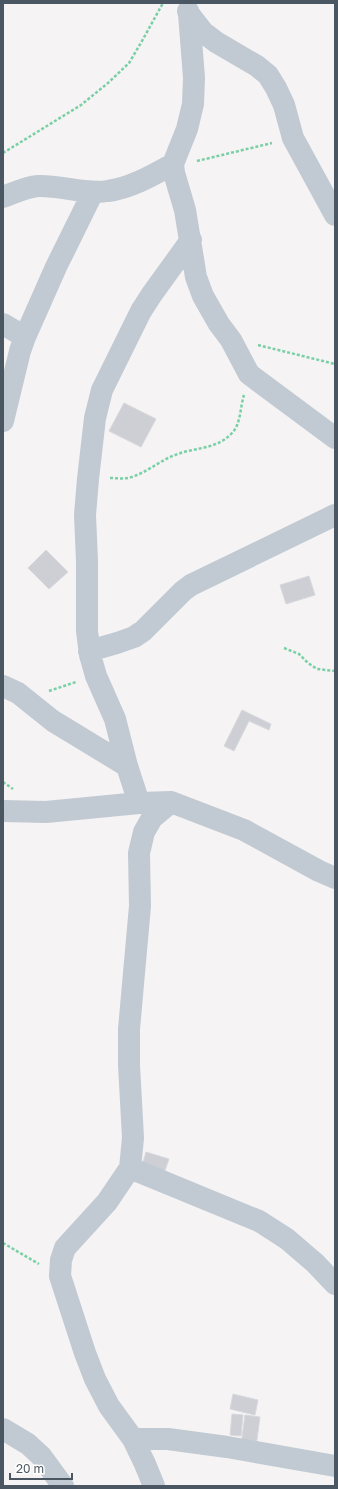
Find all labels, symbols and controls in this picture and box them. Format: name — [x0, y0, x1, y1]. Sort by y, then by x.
scale bar — [10, 1455, 72, 1481]
text: 20 m — [16, 1461, 44, 1476]

